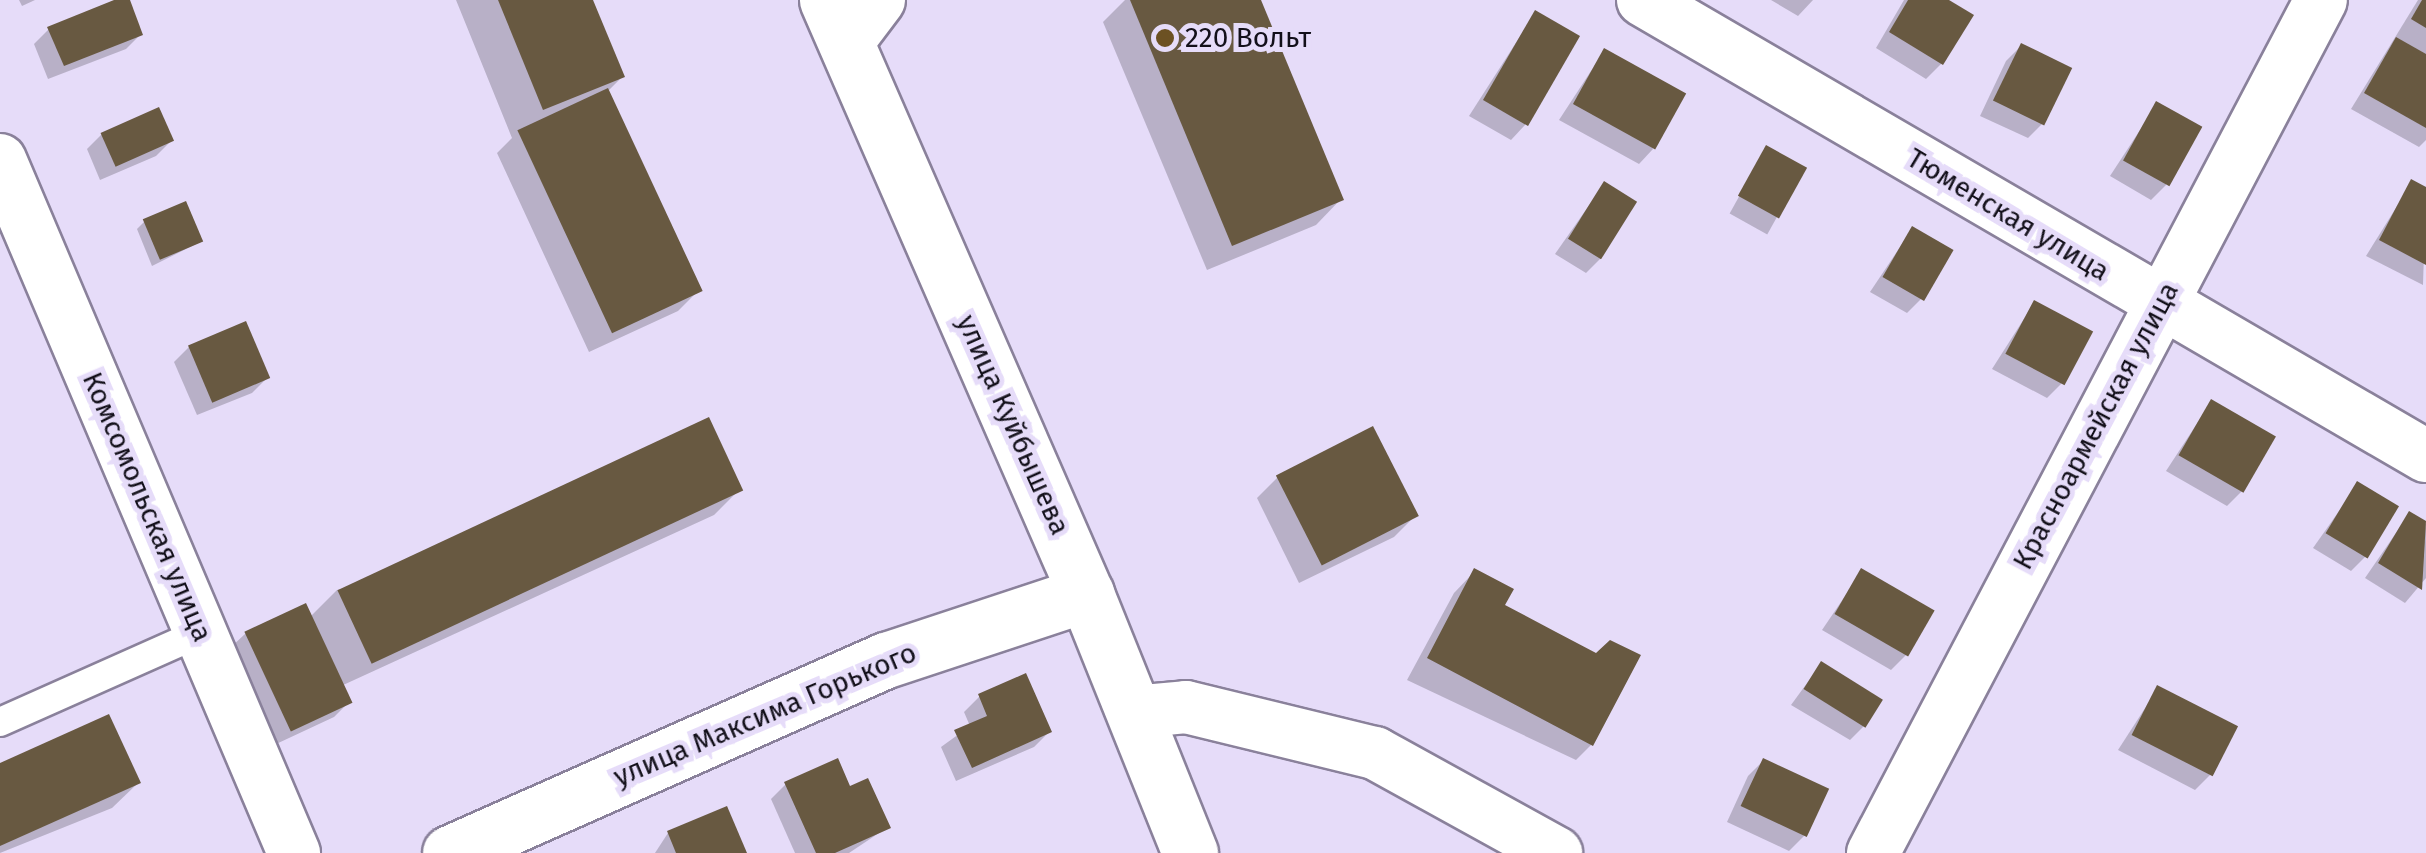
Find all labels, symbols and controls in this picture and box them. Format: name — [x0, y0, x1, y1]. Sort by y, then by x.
place label: 220 Вольт — [1185, 21, 1311, 55]
marker: 220 Вольт — [1154, 27, 1176, 49]
street label: Тюменская улица — [1901, 141, 2115, 289]
street label: Красноармейская улица — [2006, 277, 2186, 575]
street label: улица Куйбышева — [949, 310, 1077, 540]
street label: Комсомольская улица — [75, 367, 219, 647]
street label: улица Максима Горького — [609, 636, 921, 794]

